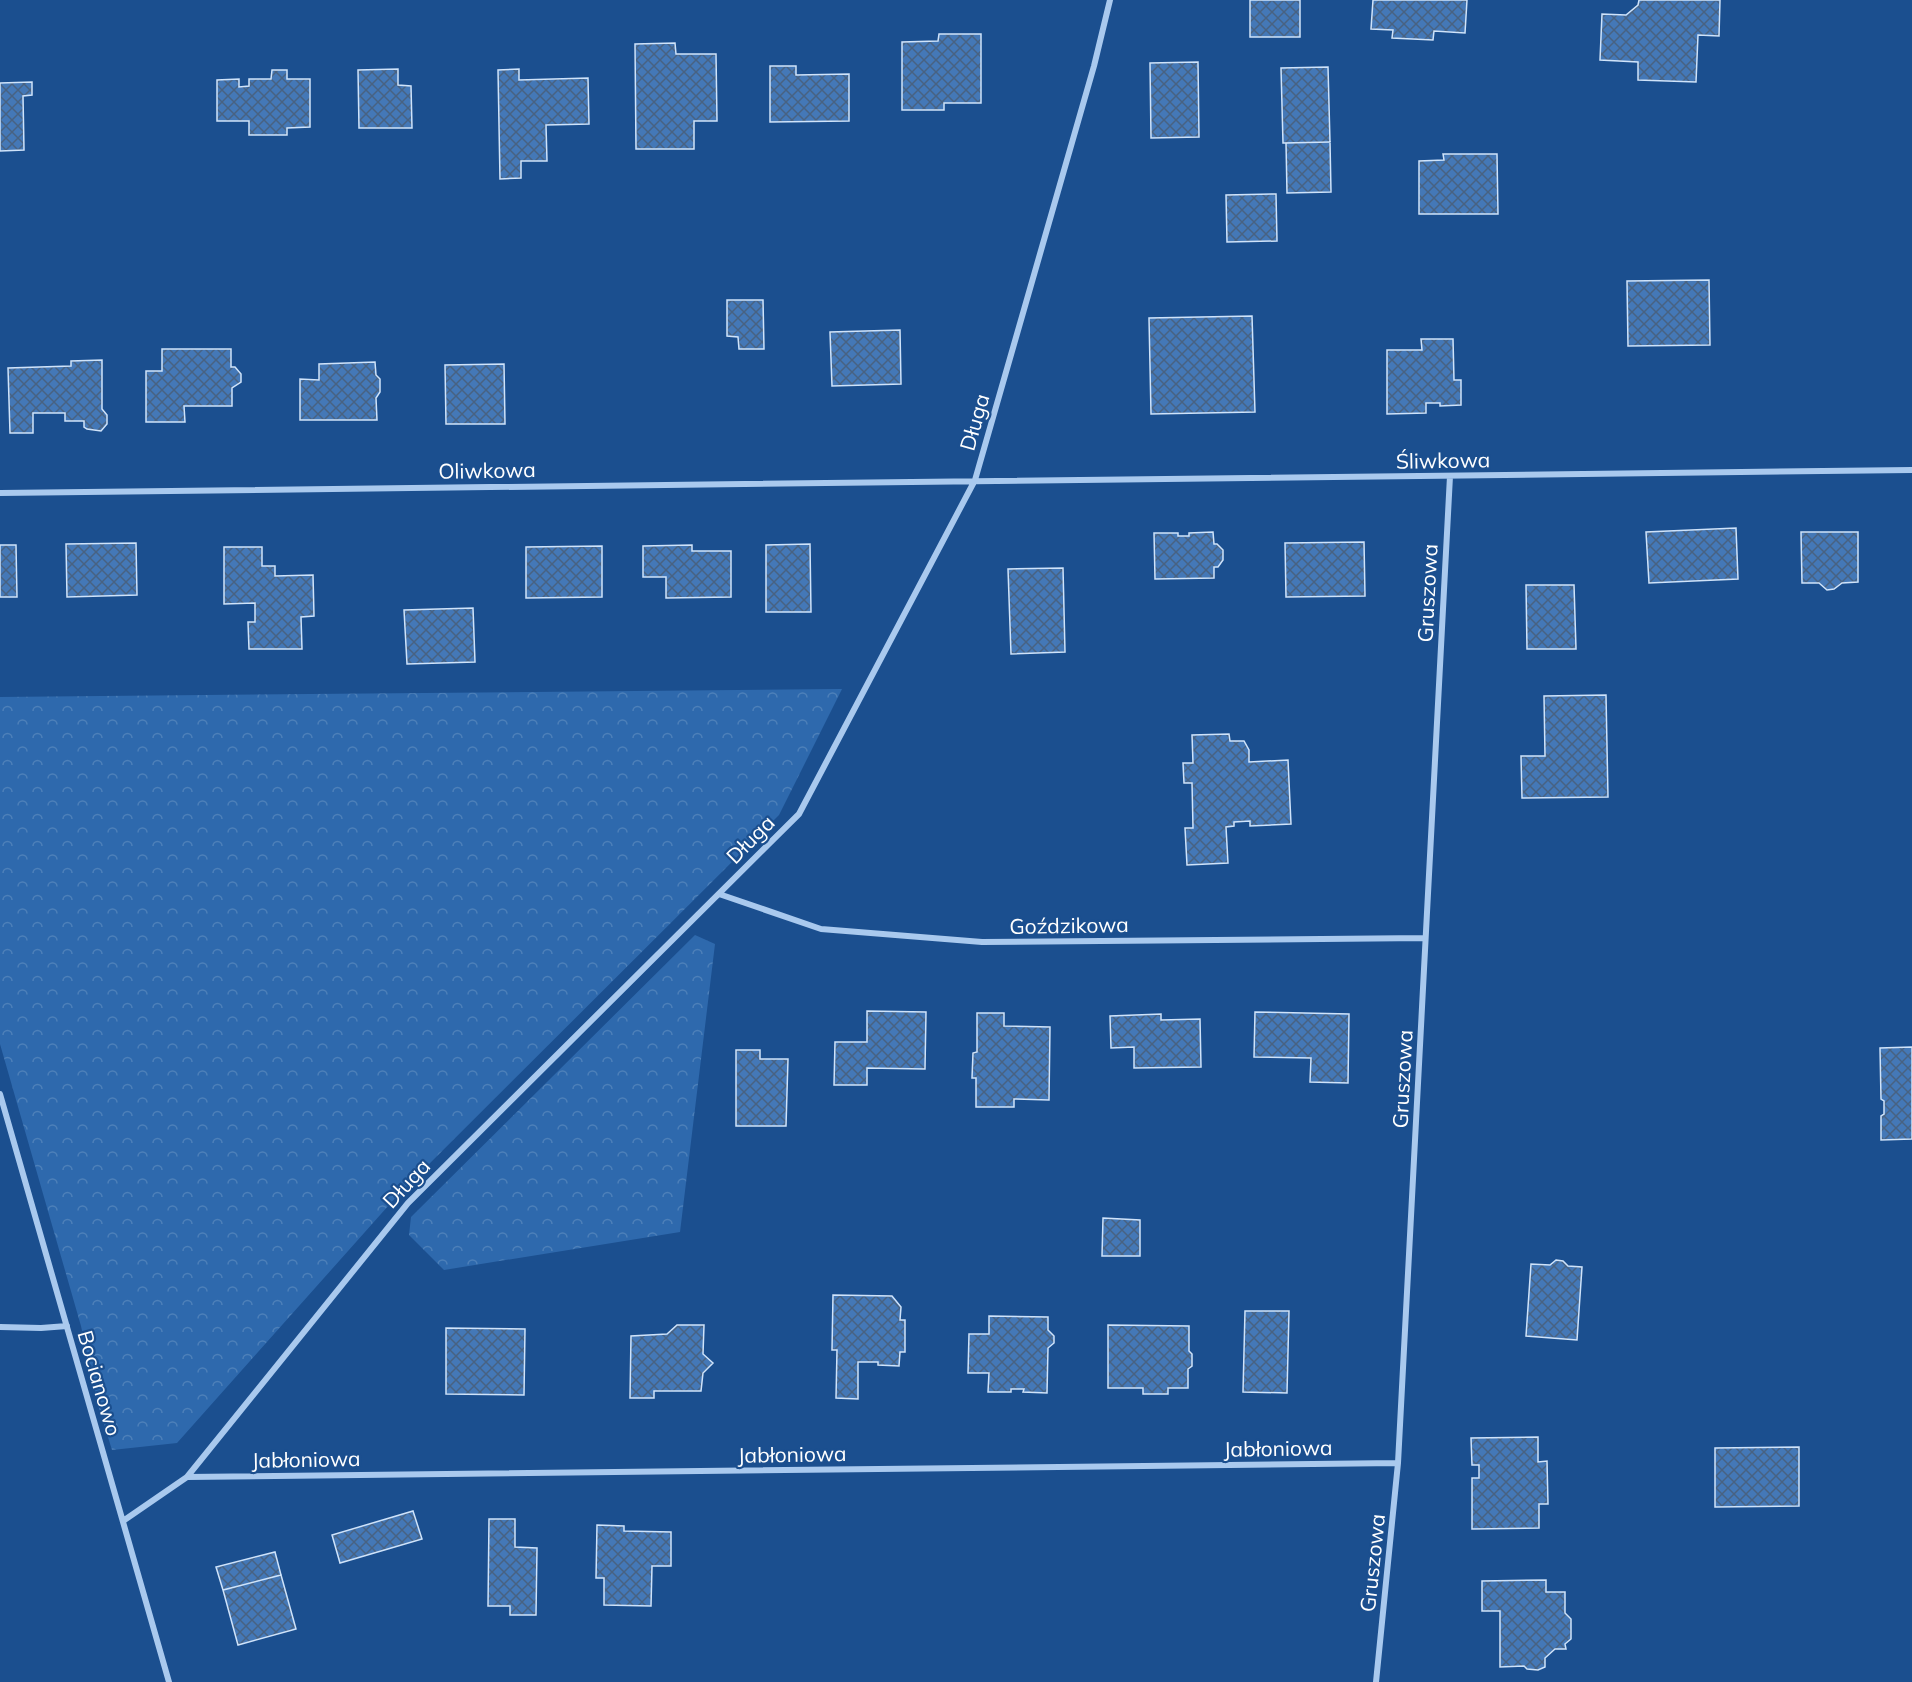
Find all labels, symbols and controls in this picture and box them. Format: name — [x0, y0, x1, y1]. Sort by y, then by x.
street label: Długa — [953, 391, 995, 453]
street label: Śliwkowa — [1396, 446, 1490, 474]
street label: Oliwkowa — [438, 456, 536, 484]
street label: Gruszowa — [1411, 543, 1443, 643]
street label: Długa — [720, 809, 780, 869]
street label: Goździkowa — [1009, 911, 1129, 939]
street label: Gruszowa — [1386, 1029, 1418, 1129]
street label: Długa — [377, 1153, 435, 1213]
street label: Bocianowo — [73, 1327, 127, 1439]
street label: Jabłoniowa — [1223, 1434, 1333, 1462]
street label: Jabłoniowa — [737, 1440, 847, 1468]
street label: Jabłoniowa — [251, 1445, 361, 1473]
street label: Gruszowa — [1354, 1513, 1390, 1613]

